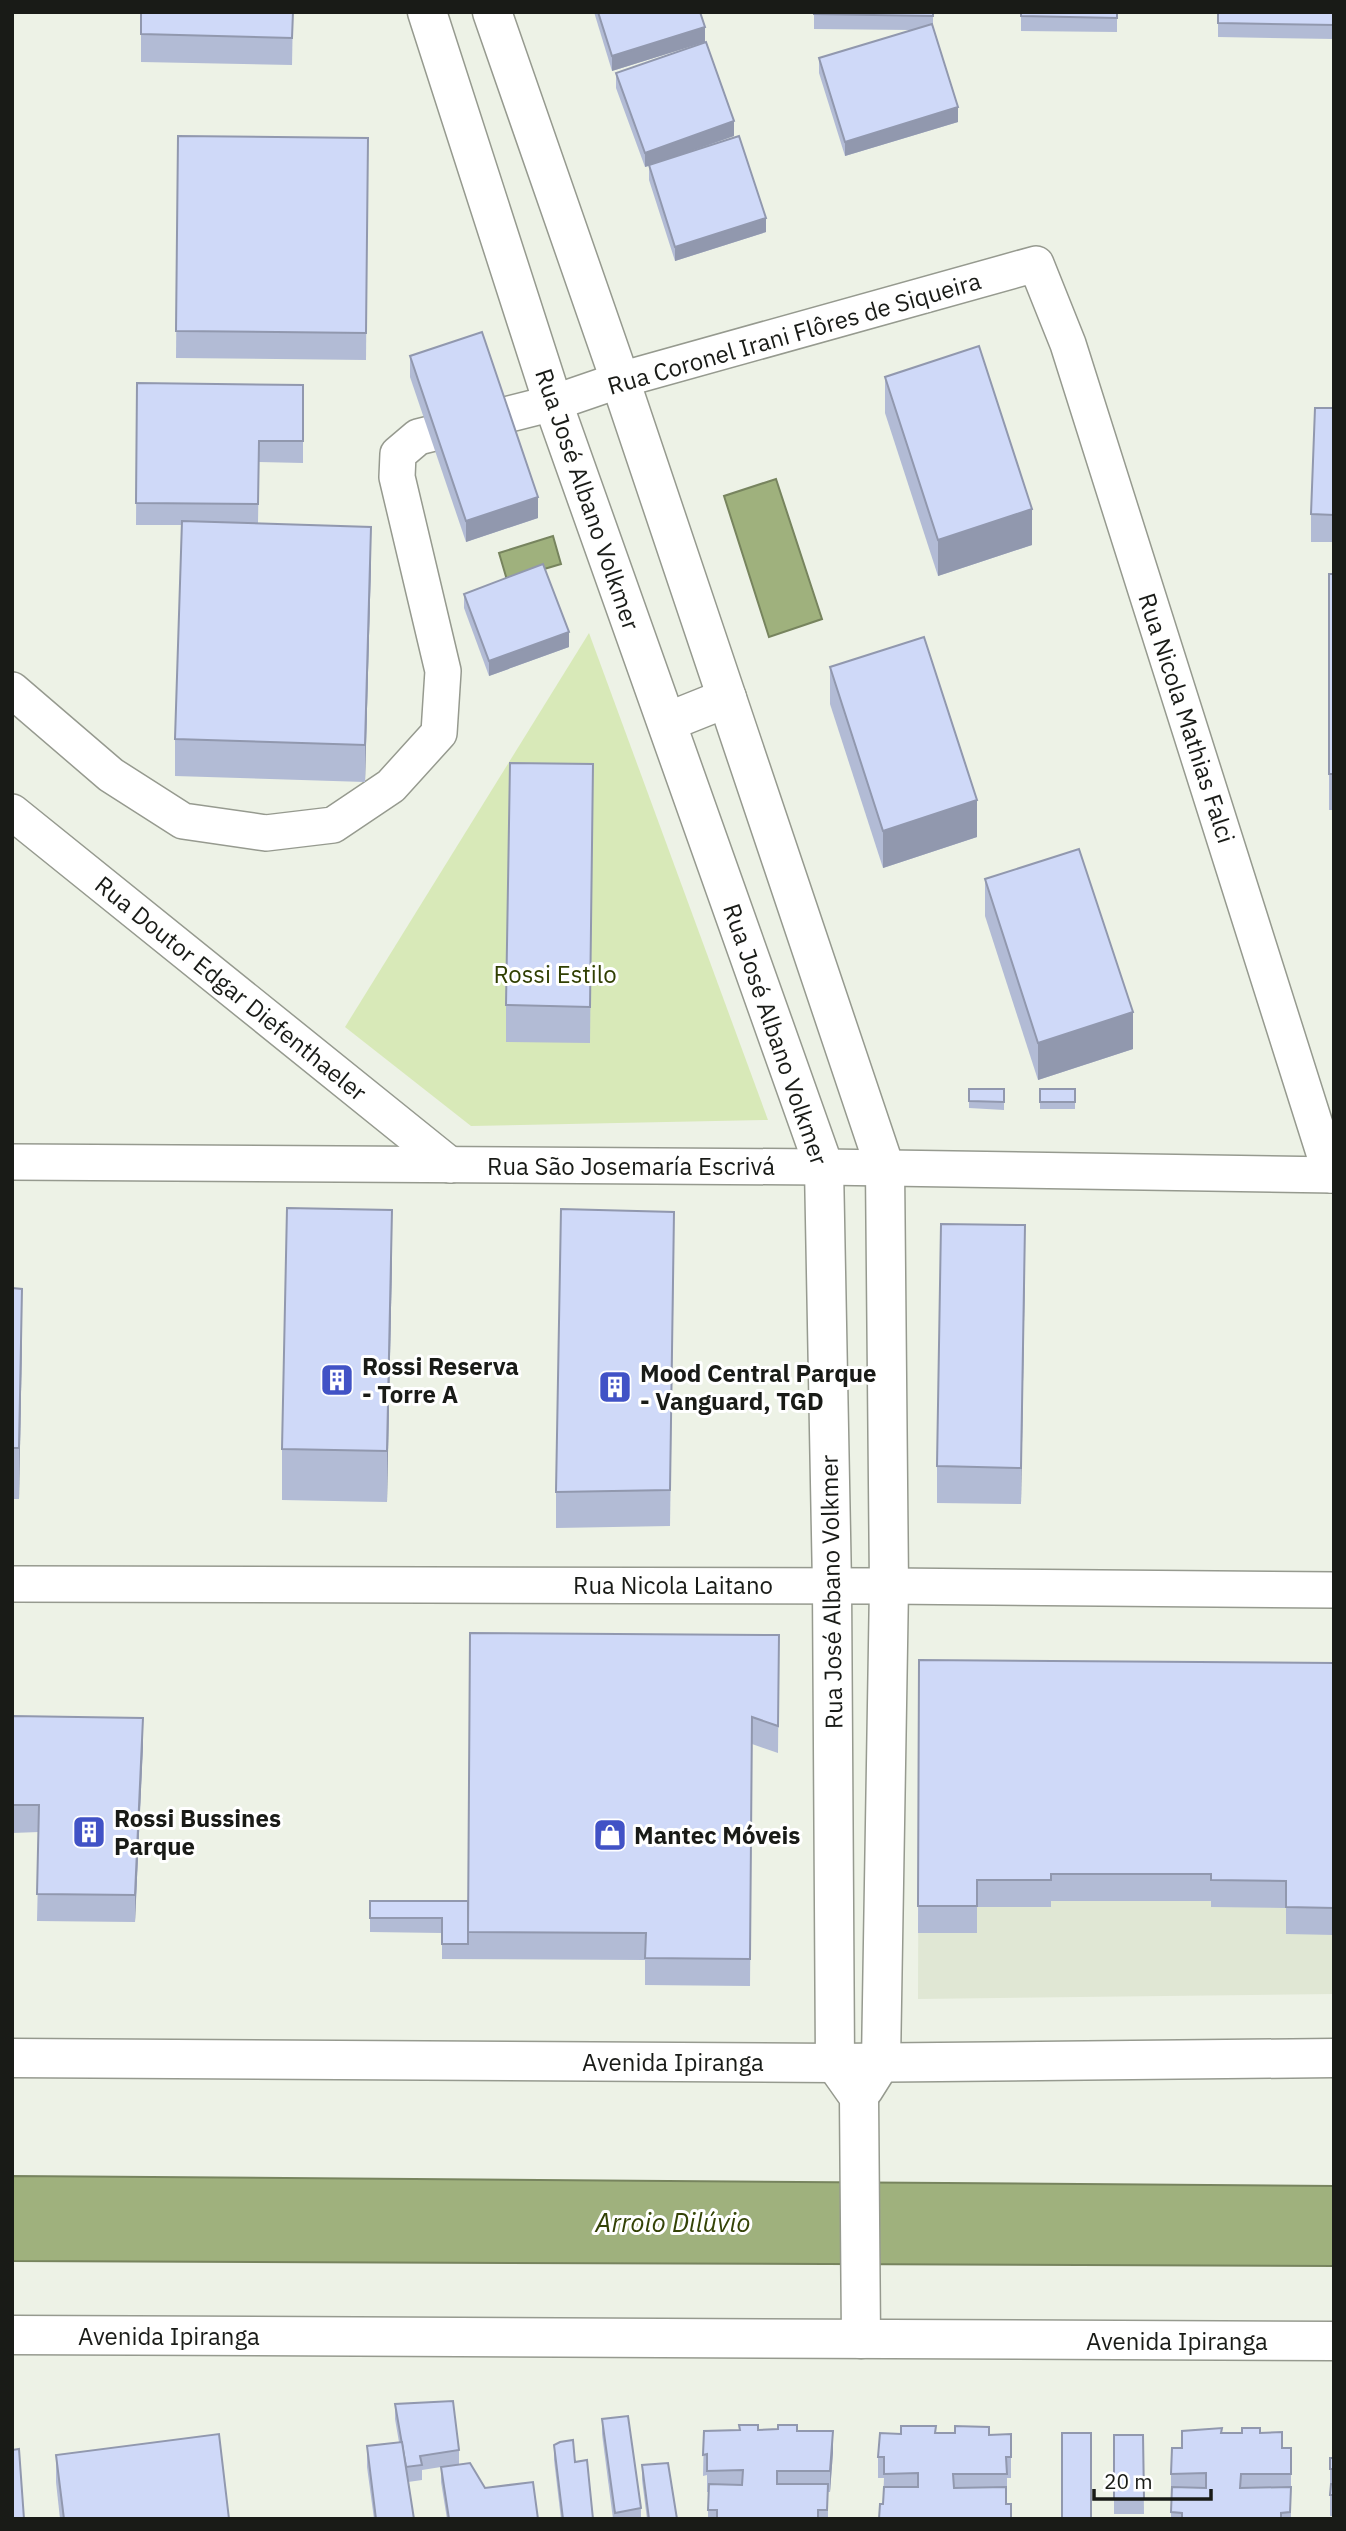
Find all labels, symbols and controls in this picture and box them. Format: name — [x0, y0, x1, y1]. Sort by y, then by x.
street label: Rua Coronel Irani Flôres de Siqueira — [604, 264, 985, 402]
street label: Rua José Albano Volkmer — [528, 364, 648, 634]
street label: Rua Nicola Mathias Falci — [1131, 589, 1243, 847]
street label: Rua Doutor Edgar Diefenthaeler — [89, 868, 374, 1108]
street label: Rua José Albano Volkmer — [716, 899, 836, 1169]
park label: Rossi Estilo — [493, 958, 617, 990]
street label: Rua São Josemaría Escrivá — [487, 1150, 775, 1182]
place label: Rossi Reserva - Torre A — [362, 1350, 519, 1410]
place label: Mood Central Parque - Vanguard, TGD — [640, 1357, 877, 1417]
building icon: Rossi Reserva - Torre A — [318, 1361, 356, 1399]
building icon: Mood Central Parque - Vanguard, TGD — [596, 1368, 634, 1406]
street label: Rua José Albano Volkmer — [813, 1454, 849, 1730]
street label: Rua Nicola Laitano — [573, 1569, 773, 1601]
place label: Rossi Bussines Parque — [114, 1802, 281, 1862]
building icon: Rossi Bussines Parque — [70, 1813, 108, 1851]
shop icon: Mantec Móveis — [591, 1816, 629, 1854]
place label: Mantec Móveis — [634, 1819, 800, 1851]
street label: Avenida Ipiranga — [582, 2046, 764, 2078]
water label: Arroio Dilúvio — [594, 2205, 751, 2239]
street label: Avenida Ipiranga — [78, 2320, 260, 2352]
street label: Avenida Ipiranga — [1086, 2325, 1268, 2357]
scale bar — [1094, 2458, 1211, 2502]
text: 20 m — [1104, 2467, 1153, 2495]

